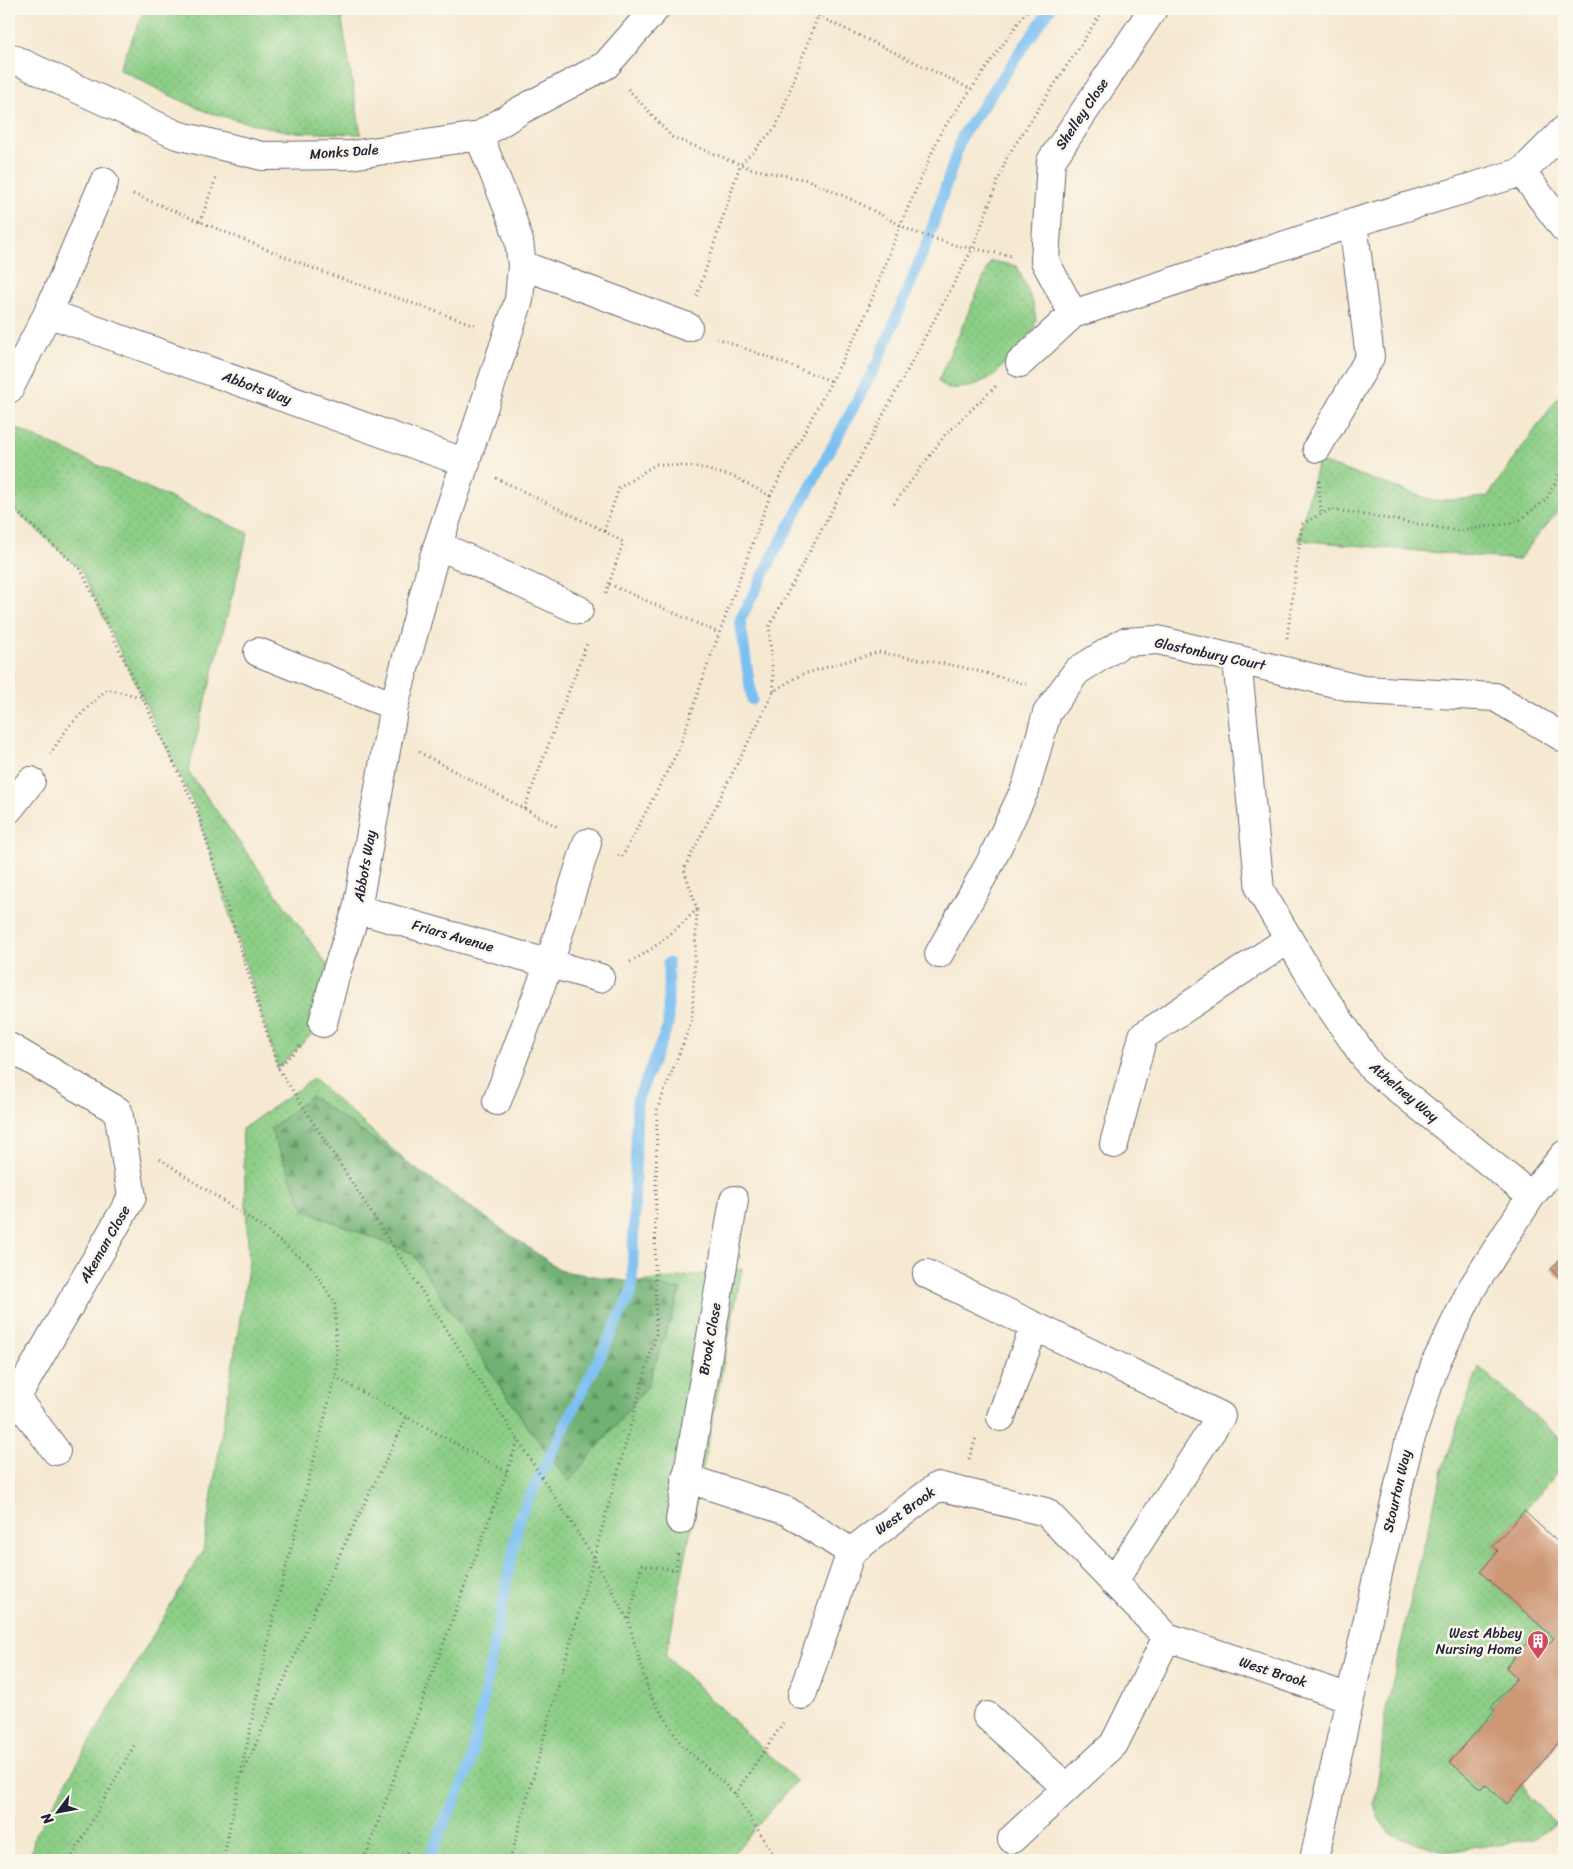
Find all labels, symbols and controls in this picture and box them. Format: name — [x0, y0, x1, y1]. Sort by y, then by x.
street label: Shelley Close — [1049, 73, 1115, 155]
street label: Monks Dale — [309, 137, 380, 167]
street label: Abbots Way — [218, 364, 296, 412]
street label: Glastonbury Court — [1152, 630, 1269, 678]
street label: Abbots Way — [346, 828, 384, 905]
street label: Friars Avenue — [409, 912, 497, 960]
street label: Athelney Way — [1363, 1055, 1445, 1129]
street label: Akeman Close — [72, 1200, 137, 1288]
street label: Brook Close — [691, 1301, 729, 1377]
street label: Stourton Way — [1375, 1447, 1419, 1535]
street label: West Brook — [869, 1480, 941, 1542]
place label: West Abbey Nursing Home — [1436, 1621, 1523, 1662]
building icon: West Abbey Nursing Home — [1526, 1629, 1550, 1660]
street label: West Brook — [1236, 1649, 1311, 1695]
north arrow — [32, 1786, 82, 1836]
text: N — [34, 1808, 61, 1830]

